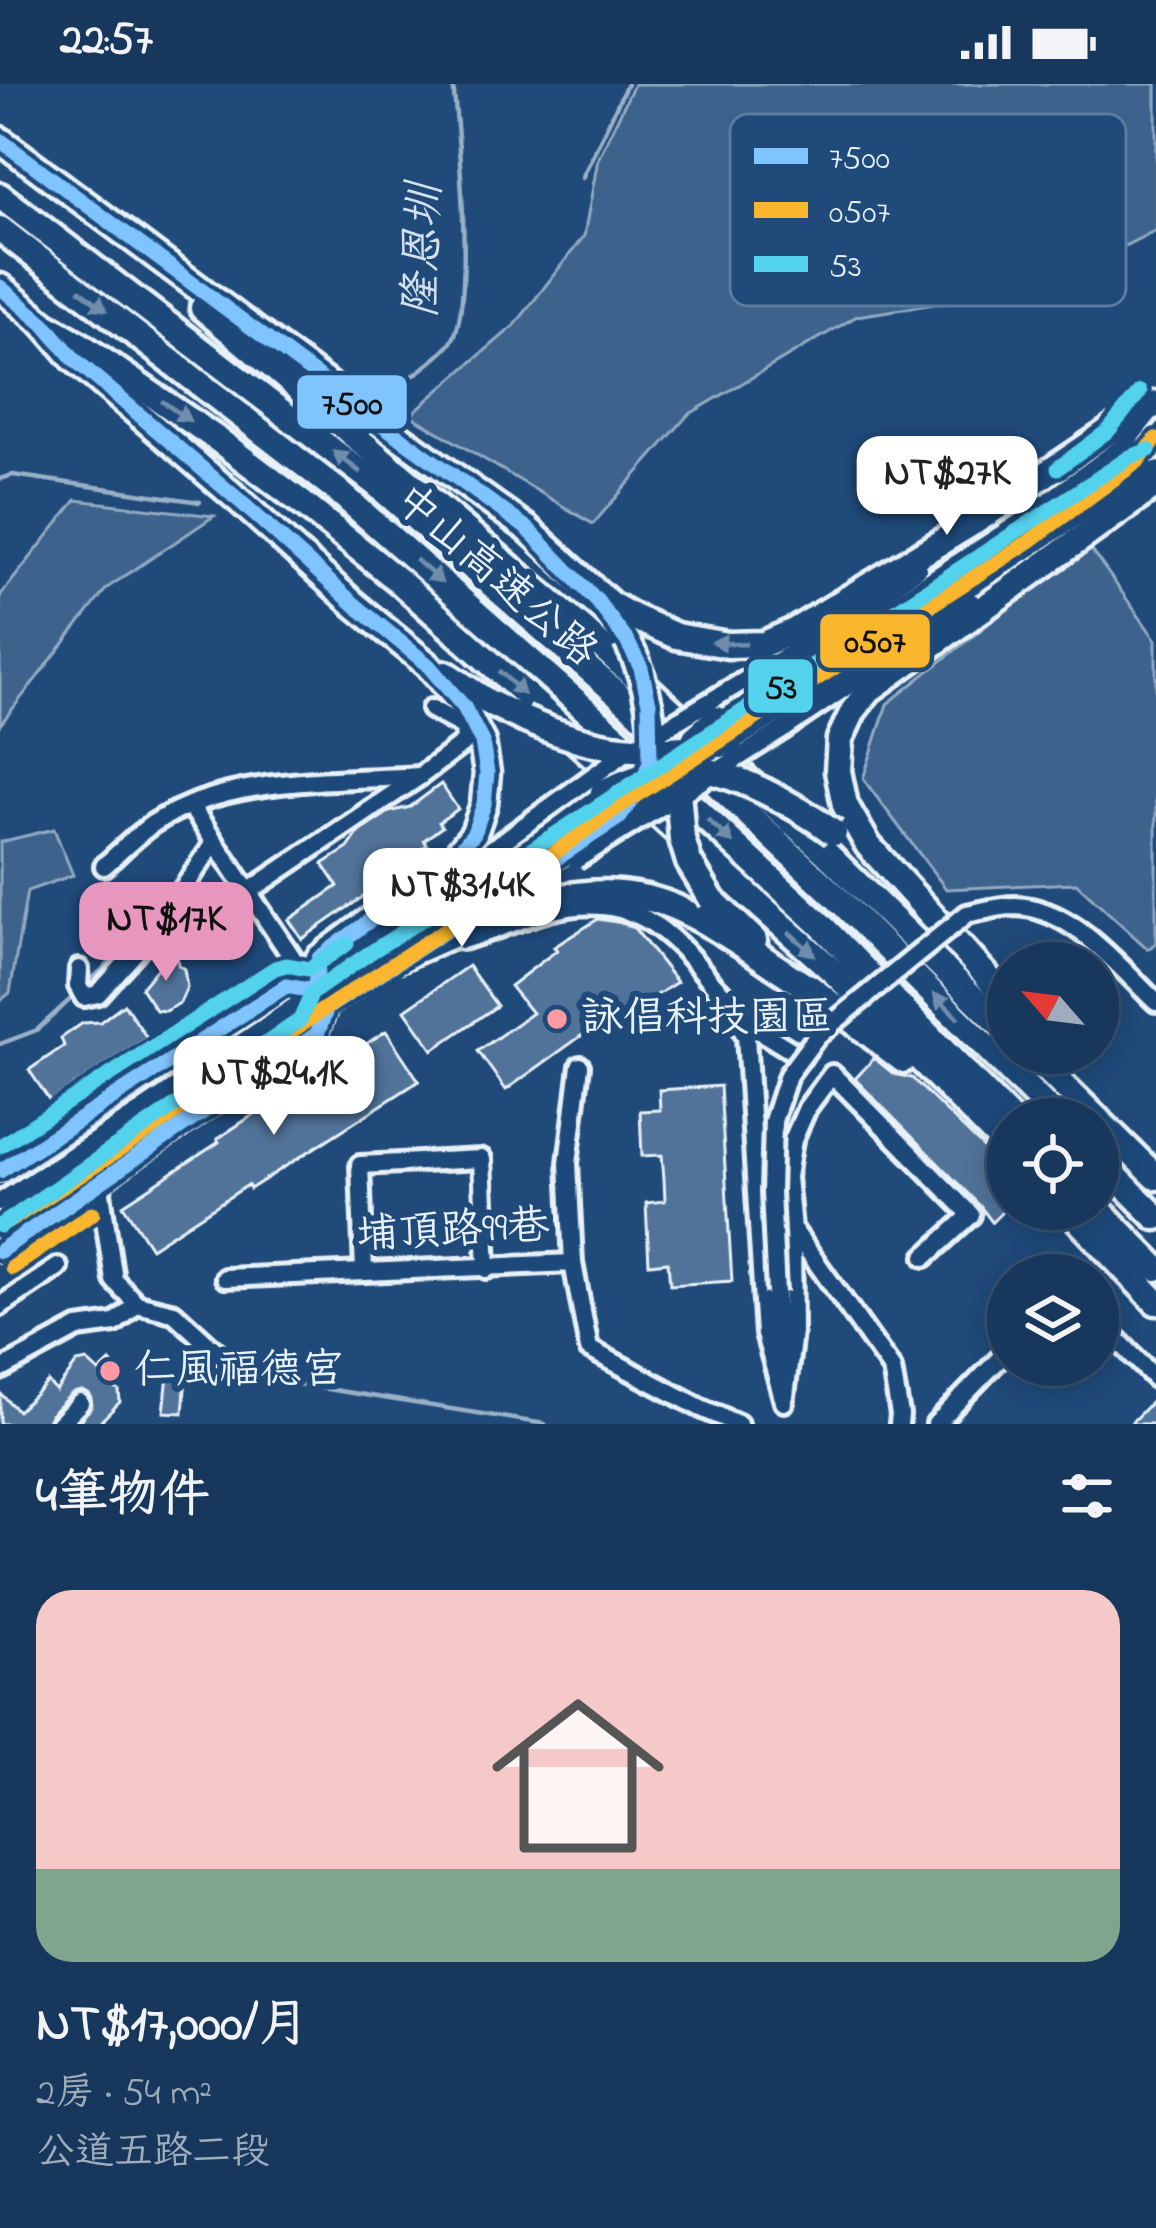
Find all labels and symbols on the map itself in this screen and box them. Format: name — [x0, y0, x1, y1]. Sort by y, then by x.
legend — [730, 114, 1126, 306]
text: 7500 — [829, 136, 890, 184]
water label: 隆恩圳 — [390, 178, 460, 320]
text: 0507 — [829, 190, 890, 238]
text: 53 — [829, 244, 862, 292]
one-way arrow — [77, 288, 108, 312]
line badge: 7500 — [295, 373, 409, 431]
text: 7500 — [322, 382, 382, 430]
one-way arrow — [160, 399, 193, 422]
pin: NT$27K — [849, 436, 1045, 538]
one-way arrow — [331, 450, 363, 475]
street label: 中山高速公路 — [380, 471, 610, 683]
one-way arrow — [414, 557, 444, 584]
line badge: 0507 — [818, 612, 932, 670]
text: 0507 — [845, 620, 906, 668]
one-way arrow — [710, 633, 747, 652]
line badge: 53 — [746, 657, 815, 715]
text: 53 — [765, 666, 797, 714]
one-way arrow — [497, 668, 526, 696]
one-way arrow — [706, 816, 735, 844]
pin: NT$31.4K — [338, 848, 586, 950]
pin: NT$17K — [68, 882, 264, 984]
one-way arrow — [787, 930, 816, 957]
north arrow — [987, 942, 1119, 1074]
place label: 詠倡科技園區 — [581, 989, 833, 1050]
one-way arrow — [932, 993, 961, 1021]
marker: 詠倡科技園區 — [544, 1006, 570, 1032]
pin: NT$24.1K — [150, 1036, 398, 1138]
street label: 埔頂路99巷 — [355, 1196, 551, 1268]
place label: 仁風福德宮 — [134, 1341, 344, 1402]
marker: 仁風福德宮 — [97, 1358, 123, 1384]

